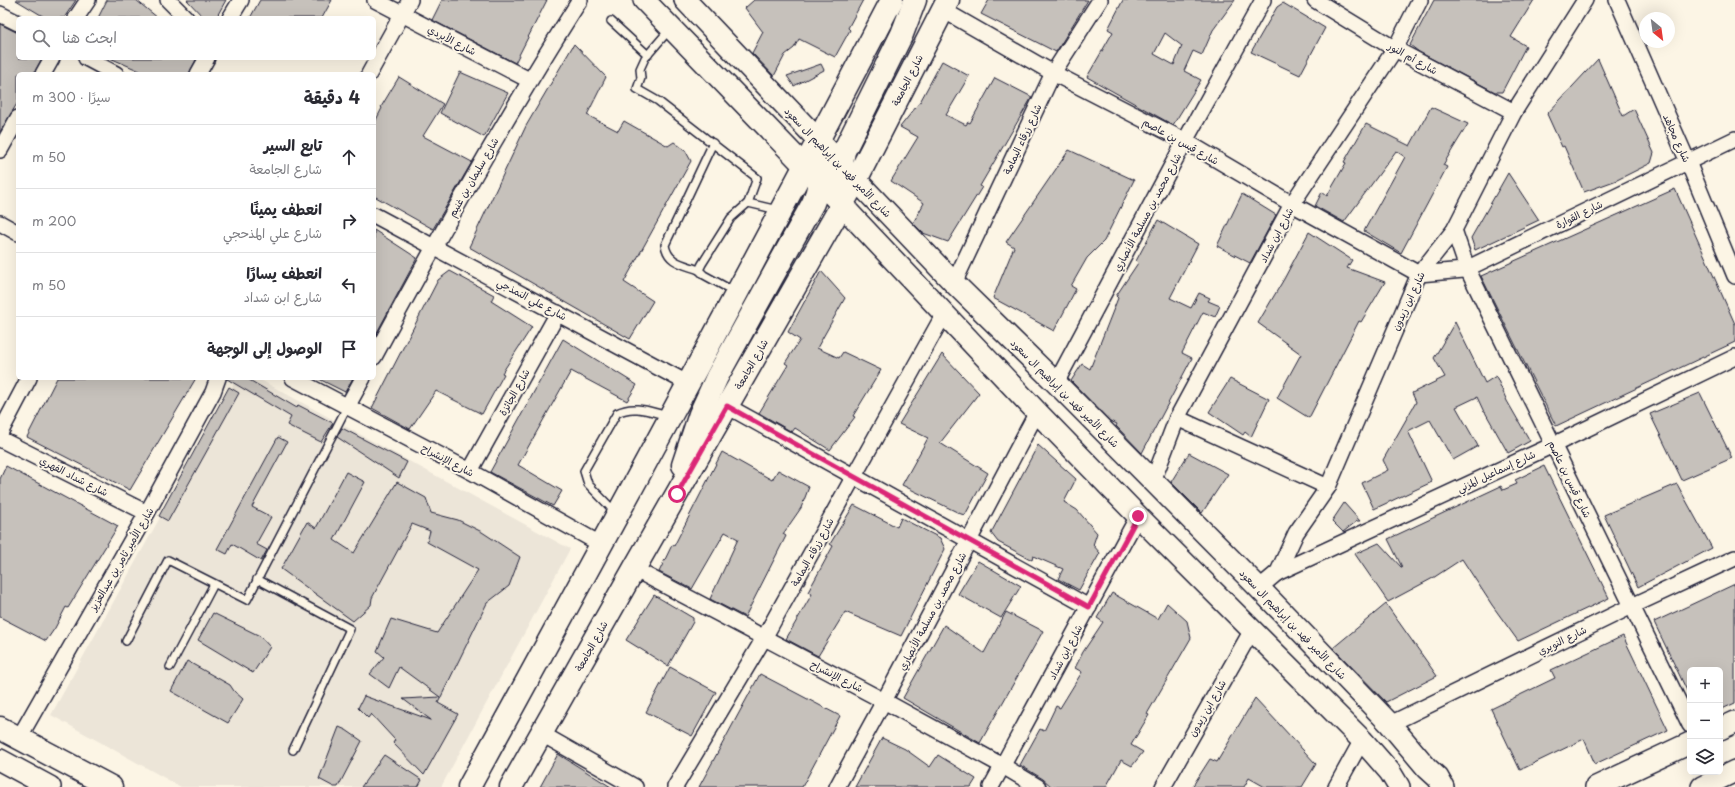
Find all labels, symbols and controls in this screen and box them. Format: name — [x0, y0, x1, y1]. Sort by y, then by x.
north arrow — [1639, 12, 1675, 48]
search box — [16, 16, 376, 60]
street label: شارع الأبردي — [424, 21, 479, 60]
text: ابحث هنا — [62, 25, 117, 48]
icon: search — [30, 27, 52, 49]
street label: شارع أم النور — [1384, 37, 1441, 78]
street label: شارع الجامعة — [887, 51, 927, 109]
text: 4 دقيقة — [304, 84, 360, 110]
text: سيرًا · 300 m — [32, 87, 111, 106]
street label: شارع زرقاء اليمامة — [999, 101, 1045, 177]
street label: شارع الأمير فهد بن إبراهيم ال سعود — [781, 103, 895, 221]
street label: شارع مجاهد — [1659, 111, 1695, 165]
street label: شارع قيس بن عاصم — [1140, 114, 1222, 169]
text: تابع السير — [264, 133, 322, 156]
street label: شارع سليمان بن غنيم — [444, 134, 502, 220]
icon: ahead — [338, 146, 360, 168]
text: 50 m — [32, 147, 66, 166]
street label: شارع محمد بن مسلمة الأنصاري — [1109, 150, 1186, 275]
text: شارع الجامعة — [249, 159, 322, 178]
street label: شارع القوارة — [1553, 196, 1605, 232]
text: انعطف يمينًا — [250, 197, 322, 220]
street label: شارع ابن شداد — [1255, 204, 1297, 265]
icon: right — [338, 210, 360, 232]
text: 200 m — [32, 211, 76, 230]
text: شارع علي المذحجي — [223, 223, 322, 242]
text: انعطف يسارًا — [246, 261, 322, 284]
street label: شارع ابن زيدون — [1387, 269, 1429, 333]
icon: left — [338, 274, 360, 296]
street label: شارع علي النمذجي — [493, 274, 570, 326]
text: 50 m — [32, 275, 66, 294]
text: شارع ابن شداد — [244, 287, 322, 306]
street label: شارع الأمير فهد بن إبراهيم ال سعود — [1007, 335, 1123, 451]
text: الوصول إلى الوجهة — [207, 336, 322, 359]
street label: شارع الجامعة — [730, 336, 772, 392]
icon: arrive — [338, 338, 360, 360]
street label: شارع الجائزة — [495, 365, 534, 418]
street label: شارع قيس بن عاصم — [1544, 438, 1596, 521]
street label: شارع الإنشراح — [419, 439, 477, 481]
street label: شارع إسماعيل المزني — [1454, 446, 1539, 498]
street label: شارع شداد الفهري — [36, 452, 111, 501]
route start — [668, 485, 686, 503]
street label: شارع الأمير ثامر بن عبدالعزيز — [84, 504, 157, 615]
route end — [1129, 507, 1147, 525]
street label: شارع زرقاء اليمامة — [787, 515, 838, 589]
street label: شارع محمد بن مسلمة الأنصاري — [894, 549, 971, 674]
street label: شارع الأمير فهد بن إبراهيم ال سعود — [1236, 565, 1350, 683]
street label: شارع الجامعة — [570, 617, 612, 674]
street label: شارع ابن شداد — [1044, 621, 1086, 682]
street label: شارع النويري — [1535, 621, 1590, 660]
street label: شارع الإنشراح — [808, 656, 866, 696]
map controls — [1687, 667, 1723, 775]
button: + — [1687, 667, 1723, 703]
street label: شارع ابن زيدون — [1184, 676, 1230, 740]
button: − — [1687, 703, 1723, 739]
button: layers — [1687, 739, 1723, 775]

